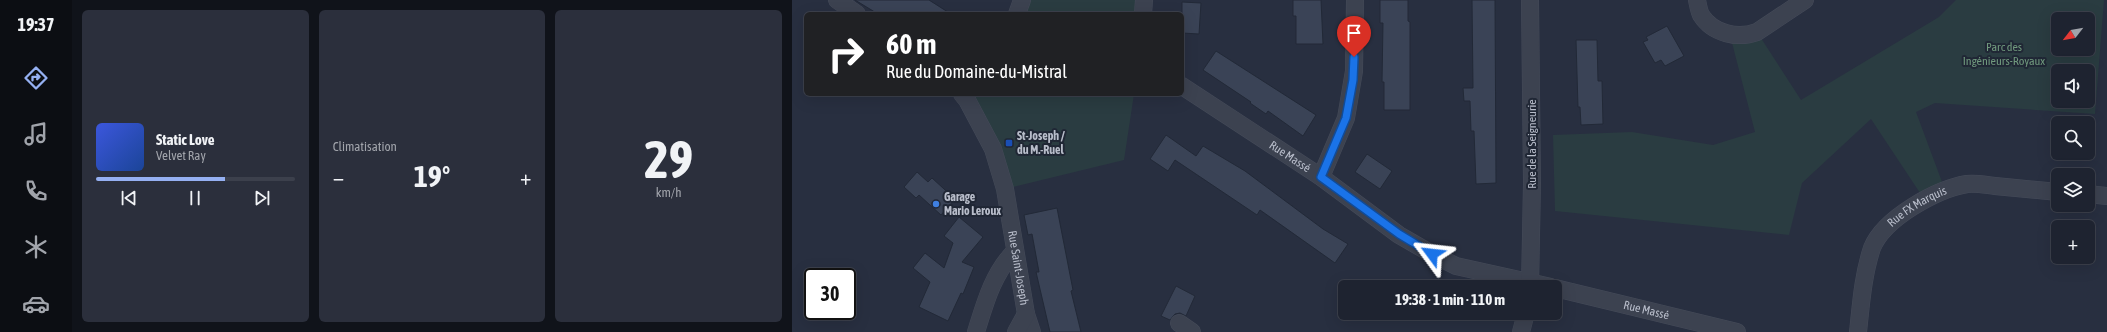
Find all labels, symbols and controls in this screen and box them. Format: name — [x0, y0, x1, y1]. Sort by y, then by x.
north arrow — [2051, 12, 2095, 56]
map controls — [2051, 12, 2095, 264]
text: 19:37 — [17, 14, 55, 35]
pin — [1337, 16, 1371, 57]
icon: arrive — [1343, 22, 1365, 44]
icon: right — [820, 28, 872, 80]
text: 60 m — [886, 28, 936, 60]
park label: Parc des Ingénieurs-Royaux — [1963, 40, 2045, 68]
text: Rue du Domaine-du-Mistral — [886, 61, 1067, 82]
icon: directions — [22, 64, 50, 92]
button: sound — [2051, 64, 2095, 108]
street label: Rue de la Seigneurie — [1525, 99, 1539, 189]
button: search — [2051, 116, 2095, 160]
icon: music — [22, 120, 50, 148]
text: 29 — [644, 129, 693, 189]
place label: St-Joseph / du M.-Ruel — [1017, 129, 1066, 157]
text: Static Love — [156, 131, 215, 148]
marker: St-Joseph / du M.-Ruel — [1004, 138, 1014, 148]
street label: Rue Massé — [1267, 138, 1313, 175]
text: Climatisation — [333, 139, 397, 154]
text: Velvet Ray — [156, 148, 206, 163]
text: 19° — [414, 159, 450, 193]
text: − — [333, 164, 344, 190]
text: + — [520, 164, 531, 190]
button: layers — [2051, 168, 2095, 212]
icon: phone — [22, 177, 50, 205]
street label: Rue FX Marquis — [1885, 183, 1949, 230]
text: km/h — [656, 185, 682, 200]
icon: previous — [118, 187, 140, 209]
icon: pause — [184, 187, 206, 209]
icon: next — [251, 187, 273, 209]
place label: Garage Mario Leroux — [944, 190, 1001, 218]
marker: Garage Mario Leroux — [931, 199, 941, 209]
button: + — [2051, 220, 2095, 264]
street label: Rue Saint-Joseph — [1005, 230, 1031, 306]
icon: climate — [22, 233, 50, 261]
position arrow — [1411, 233, 1453, 275]
speed limit sign: 30 — [804, 268, 856, 320]
icon: car — [22, 290, 50, 318]
text: 19:38 · 1 min · 110 m — [1395, 291, 1505, 308]
street label: Rue Massé — [1622, 298, 1671, 322]

